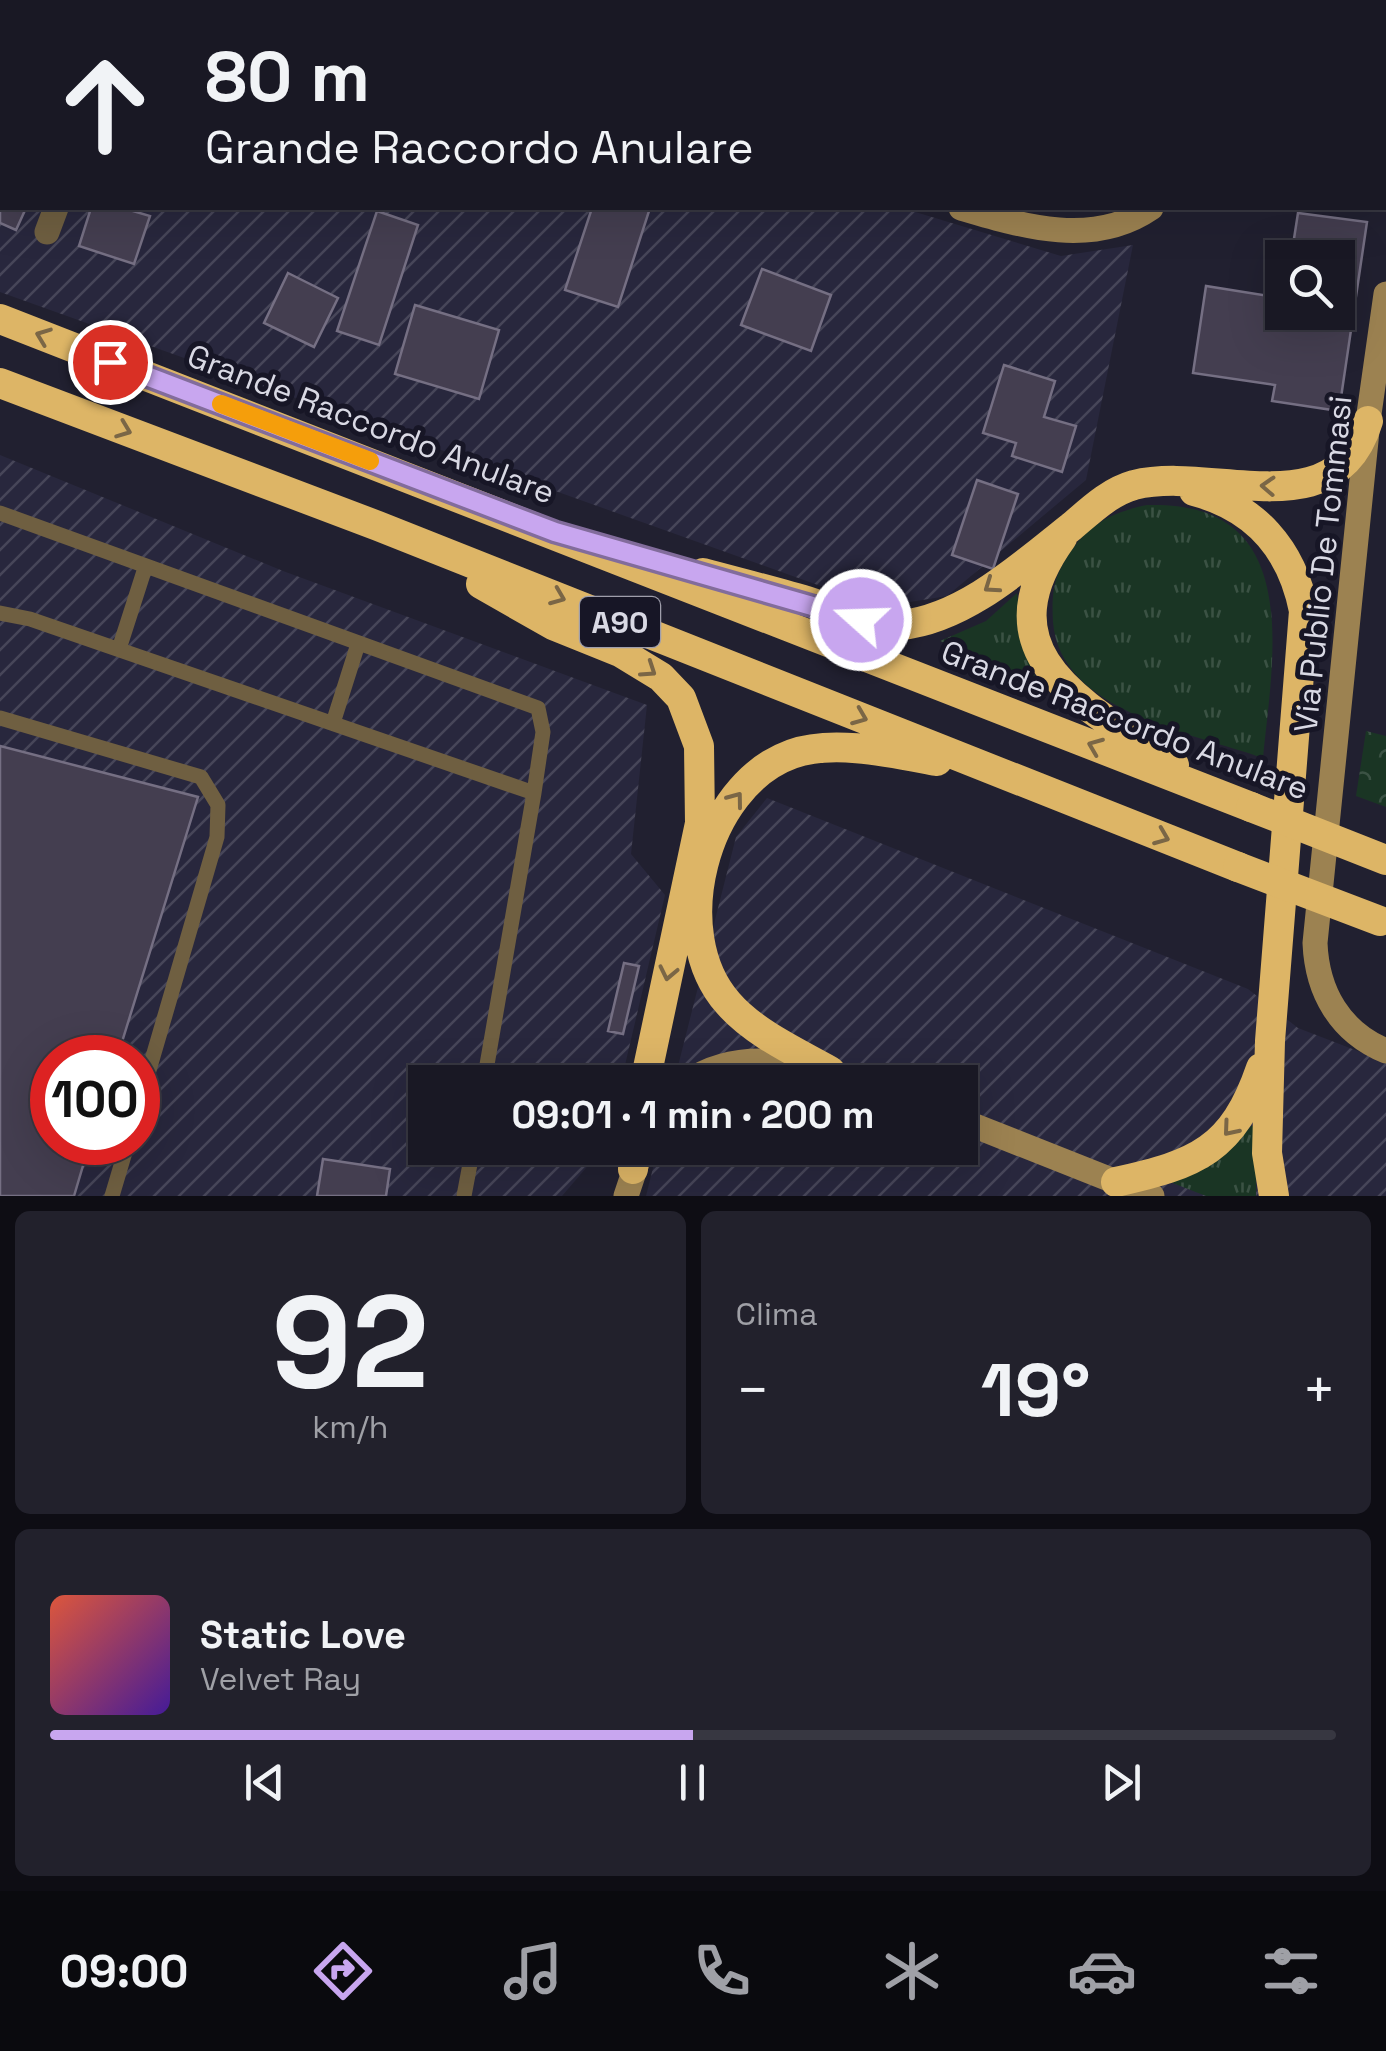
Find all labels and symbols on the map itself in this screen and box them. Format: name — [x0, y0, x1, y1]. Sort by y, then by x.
pin — [68, 320, 153, 405]
one-way arrow — [35, 327, 52, 347]
street label: Grande Raccordo Anulare — [182, 335, 560, 513]
street label: Via Publio De Tommasi — [1285, 394, 1361, 734]
one-way arrow — [114, 418, 131, 439]
one-way arrow — [1259, 476, 1275, 497]
position arrow — [809, 568, 913, 672]
one-way arrow — [984, 574, 1002, 592]
one-way arrow — [548, 586, 565, 606]
road number: A90 — [580, 597, 660, 647]
street label: Grande Raccordo Anulare — [936, 631, 1314, 809]
one-way arrow — [638, 658, 656, 677]
one-way arrow — [850, 705, 868, 725]
one-way arrow — [1087, 738, 1105, 758]
one-way arrow — [724, 793, 741, 811]
one-way arrow — [1152, 825, 1170, 845]
one-way arrow — [658, 965, 679, 982]
speed limit sign: 100 — [30, 1035, 160, 1165]
one-way arrow — [1224, 1118, 1242, 1136]

